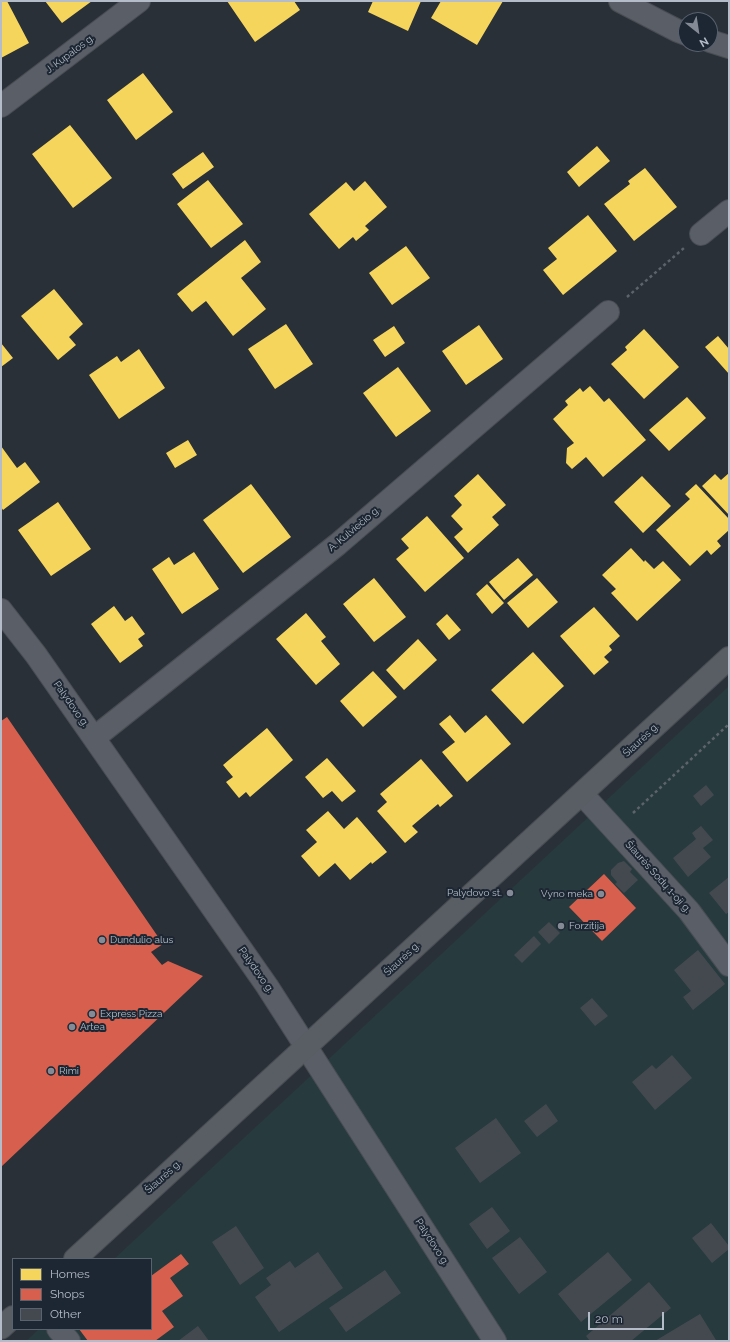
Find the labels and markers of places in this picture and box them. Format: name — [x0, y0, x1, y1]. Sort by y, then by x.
place label: Palydovo st. — [447, 887, 502, 899]
marker: Palydovo st. — [505, 888, 515, 898]
place label: Vyno meka — [541, 888, 593, 900]
marker: Vyno meka — [596, 889, 606, 899]
place label: Forzitija — [569, 920, 604, 932]
marker: Forzitija — [556, 921, 566, 931]
place label: Dundulio alus — [110, 934, 173, 946]
marker: Dundulio alus — [97, 935, 107, 945]
place label: Express Pizza — [100, 1008, 162, 1020]
marker: Express Pizza — [87, 1009, 97, 1019]
place label: Artea — [80, 1021, 105, 1033]
marker: Artea — [67, 1022, 77, 1032]
place label: Rimi — [59, 1065, 79, 1077]
marker: Rimi — [46, 1066, 56, 1076]

